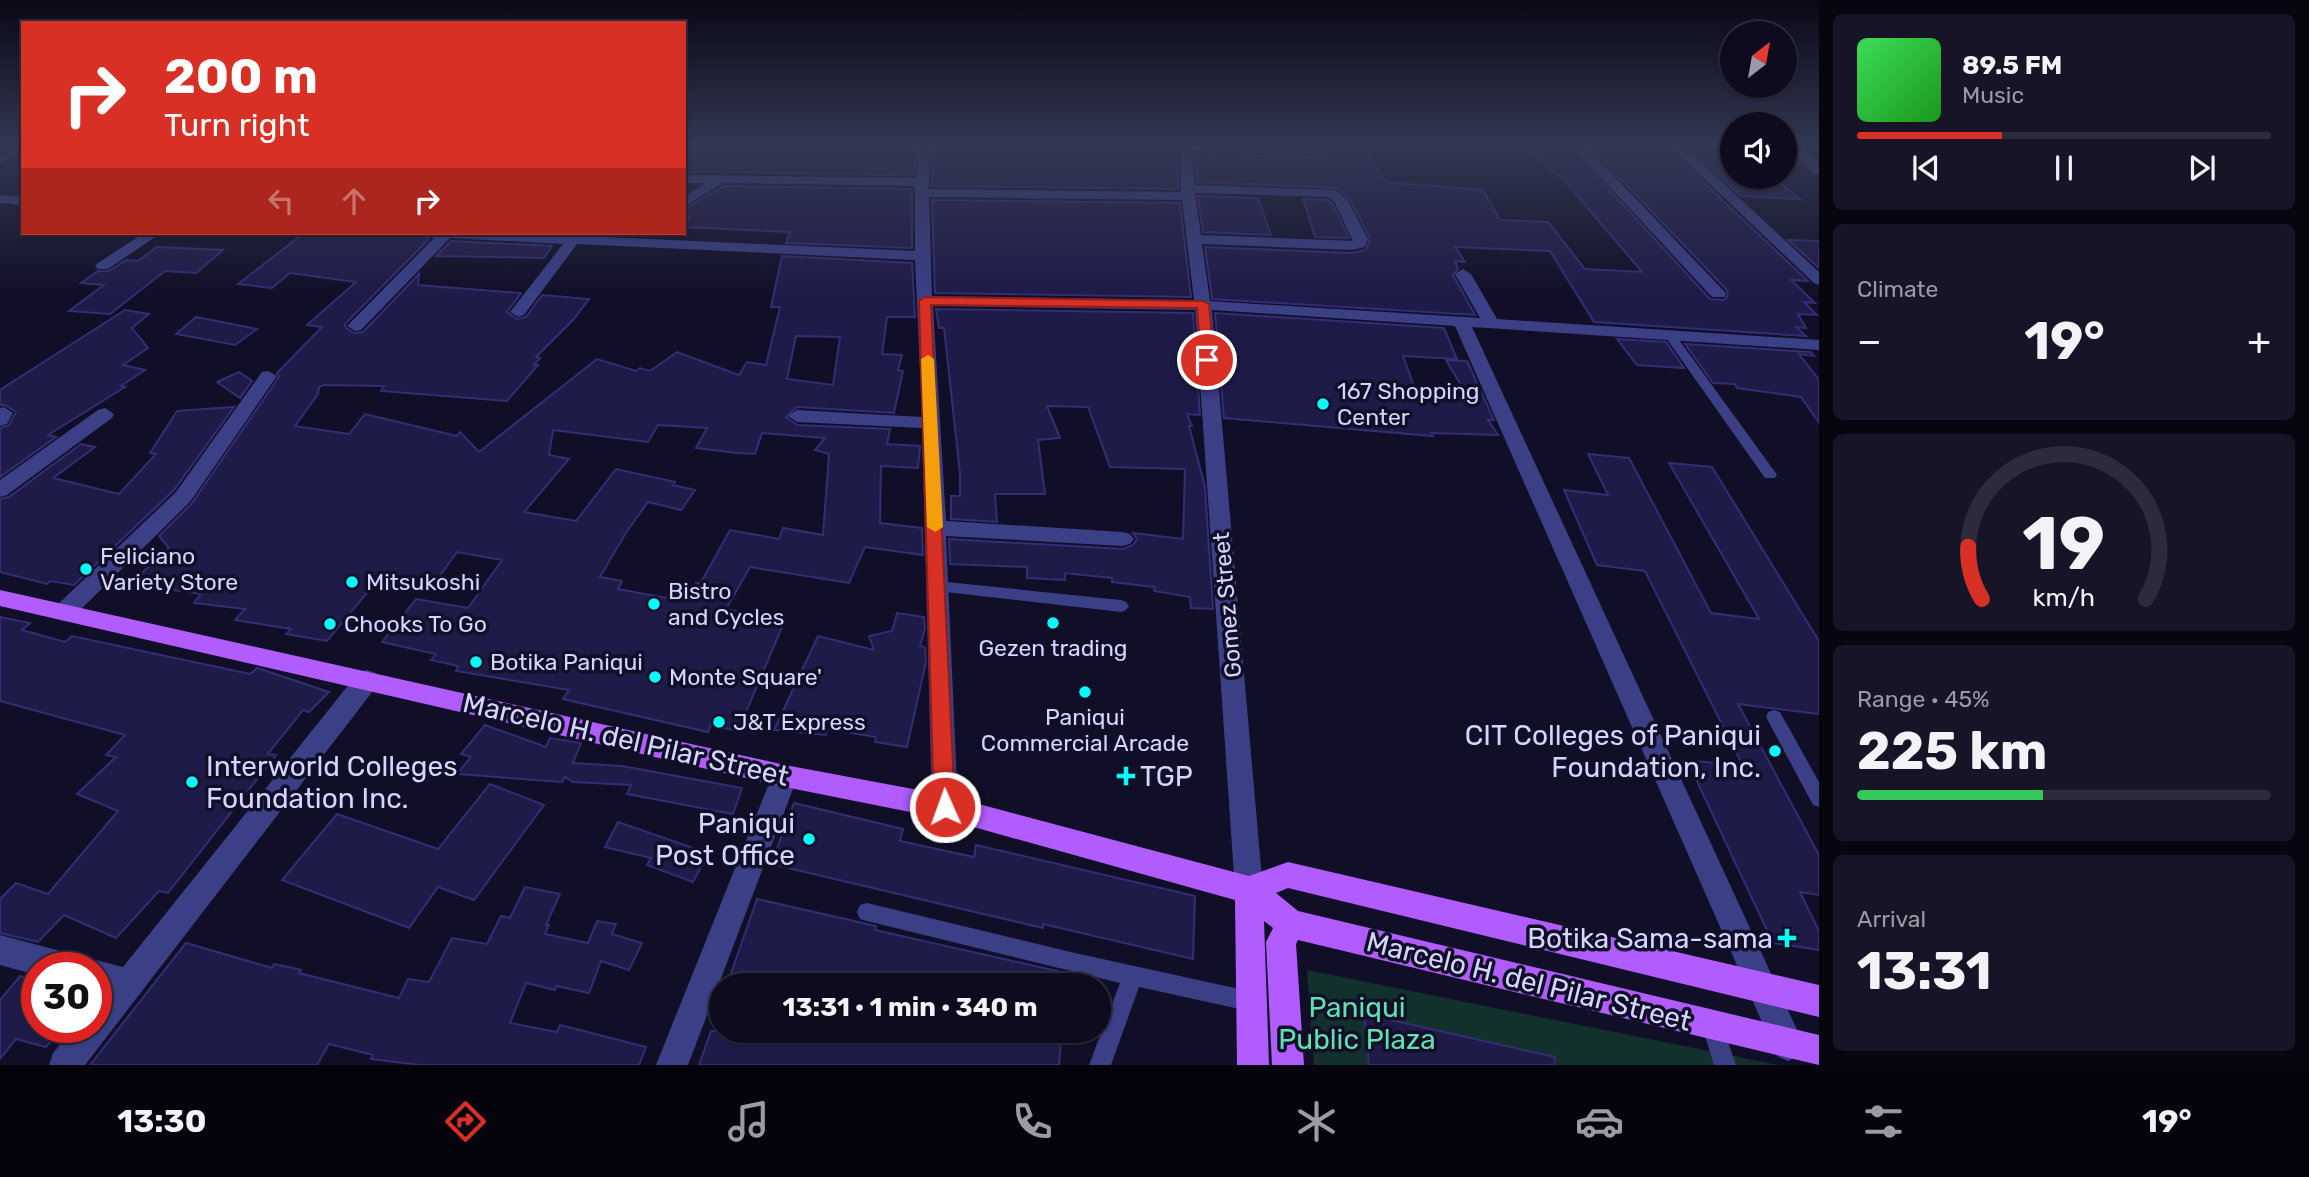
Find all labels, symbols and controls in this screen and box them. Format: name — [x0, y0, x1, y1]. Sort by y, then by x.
north arrow — [1720, 21, 1797, 98]
map controls — [1720, 21, 1797, 189]
text: 200 m — [164, 47, 318, 105]
icon: right — [49, 49, 140, 140]
text: 89.5 FM — [1962, 50, 2062, 81]
text: Music — [1962, 81, 2024, 109]
text: Turn right — [164, 106, 309, 144]
button: sound — [1720, 112, 1797, 189]
icon: previous — [1907, 149, 1945, 187]
icon: pause — [2045, 149, 2083, 187]
icon: next — [2183, 149, 2221, 187]
icon: left — [262, 182, 300, 220]
icon: ahead — [335, 182, 373, 220]
icon: right — [408, 182, 446, 220]
text: Climate — [1857, 275, 1938, 303]
text: 19° — [2024, 310, 2105, 372]
text: − — [1857, 318, 1882, 364]
text: + — [2247, 318, 2271, 364]
pin — [1177, 330, 1237, 390]
icon: arrive — [1188, 341, 1226, 379]
place label: 167 Shopping Center — [1337, 377, 1480, 431]
marker: 167 Shopping Center — [1315, 396, 1331, 412]
text: 19 — [2023, 501, 2105, 587]
street label: Gomez Street — [1207, 531, 1247, 679]
place label: Feliciano Variety Store — [100, 542, 238, 596]
marker: Feliciano Variety Store — [78, 561, 94, 577]
place label: Mitsukoshi — [366, 568, 480, 596]
marker: Mitsukoshi — [344, 574, 360, 590]
place label: Bistro and Cycles — [668, 577, 784, 631]
text: km/h — [2033, 582, 2095, 611]
marker: Bistro and Cycles — [646, 596, 662, 612]
place label: Chooks To Go — [344, 610, 487, 638]
marker: Gezen trading — [1045, 615, 1061, 631]
marker: Chooks To Go — [322, 616, 338, 632]
place label: Gezen trading — [978, 634, 1128, 662]
place label: Botika Paniqui — [490, 648, 643, 676]
marker: Botika Paniqui — [468, 654, 484, 670]
place label: Monte Square' — [669, 663, 822, 691]
marker: Monte Square' — [647, 669, 663, 685]
marker: Paniqui Commercial Arcade — [1077, 684, 1093, 700]
text: Range · 45% — [1857, 685, 1990, 713]
street label: Marcelo H. del Pilar Street — [460, 686, 792, 793]
place label: Paniqui Commercial Arcade — [981, 703, 1189, 757]
place label: J&T Express — [733, 708, 866, 736]
marker: J&T Express — [711, 714, 727, 730]
place label: CIT Colleges of Paniqui Foundation, Inc. — [1465, 719, 1761, 784]
text: 225 km — [1857, 720, 2047, 782]
marker: CIT Colleges of Paniqui Foundation, Inc. — [1767, 743, 1783, 759]
place label: Interworld Colleges Foundation Inc. — [206, 750, 457, 815]
place label: TGP — [1140, 760, 1193, 793]
marker: TGP — [1118, 768, 1134, 784]
position arrow — [908, 770, 982, 844]
marker: Interworld Colleges Foundation Inc. — [184, 774, 200, 790]
place label: Paniqui Post Office — [655, 807, 795, 872]
marker: Paniqui Post Office — [801, 831, 817, 847]
text: Arrival — [1857, 905, 1926, 933]
place label: Botika Sama-sama — [1527, 922, 1773, 955]
street label: Marcelo H. del Pilar Street — [1363, 925, 1695, 1038]
marker: Botika Sama-sama — [1779, 930, 1795, 946]
text: 13:31 — [1857, 940, 1992, 1002]
speed limit sign: 30 — [21, 952, 112, 1043]
park label: Paniqui Public Plaza — [1278, 991, 1436, 1056]
text: 13:31 · 1 min · 340 m — [782, 992, 1038, 1023]
icon: directions — [441, 1097, 490, 1146]
icon: music — [724, 1097, 773, 1146]
icon: phone — [1008, 1097, 1057, 1146]
icon: climate — [1292, 1097, 1341, 1146]
icon: car — [1575, 1097, 1624, 1146]
icon: filters — [1859, 1097, 1908, 1146]
text: 13:30 — [117, 1102, 206, 1140]
text: 19° — [2142, 1102, 2192, 1140]

